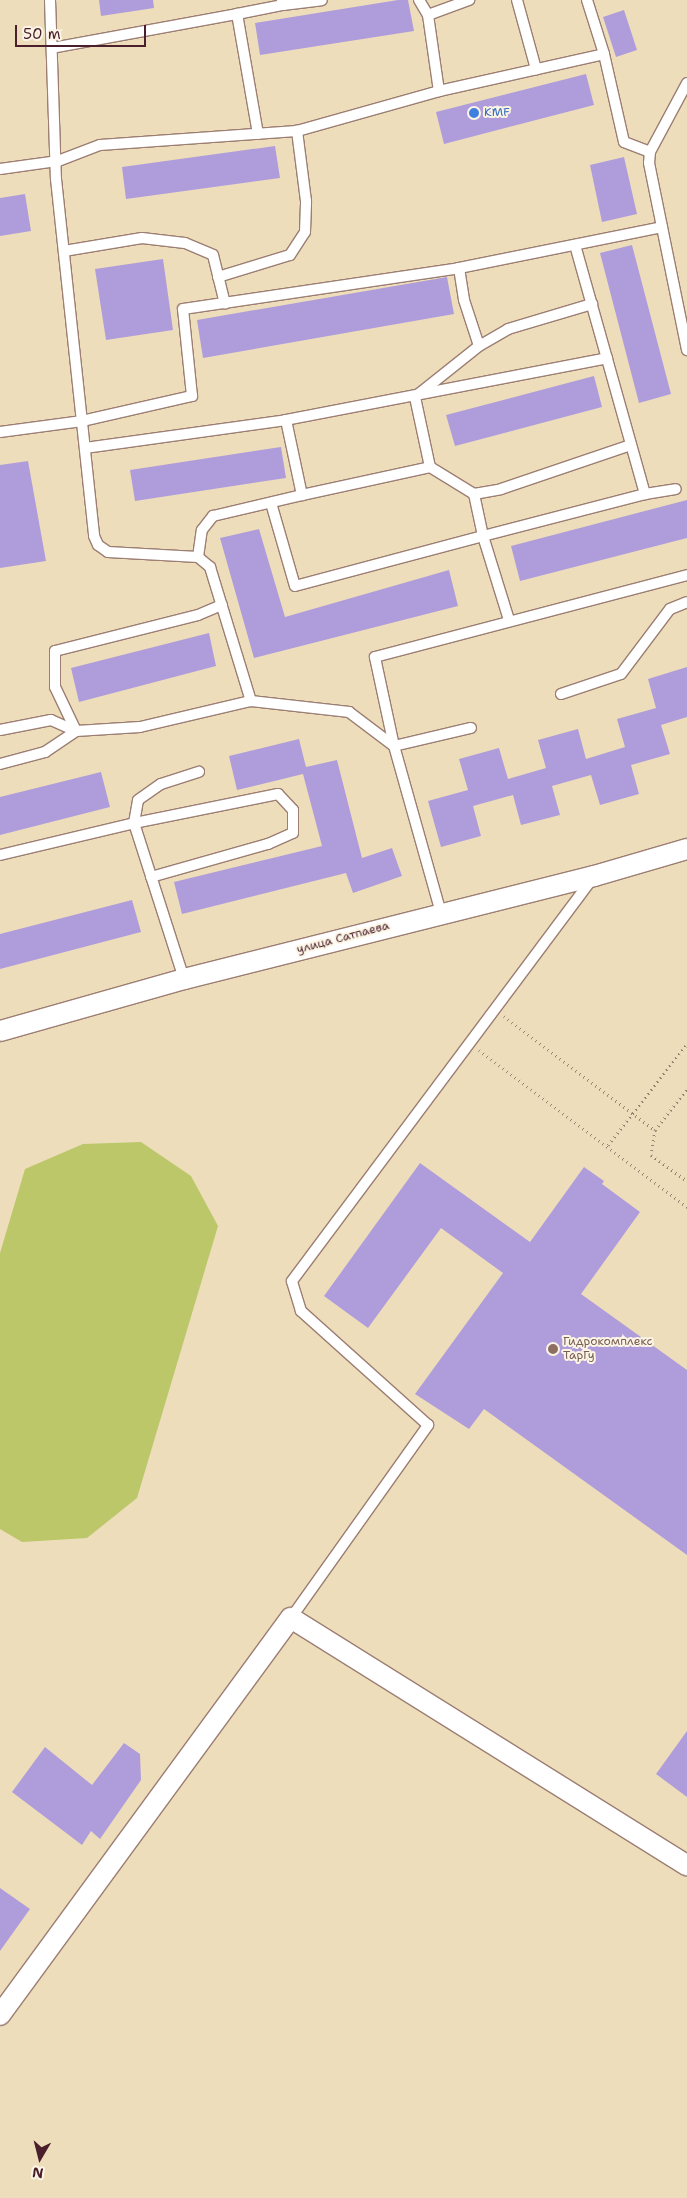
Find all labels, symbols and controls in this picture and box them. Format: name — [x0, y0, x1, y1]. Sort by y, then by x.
scale bar — [18, 15, 149, 47]
text: 50 m — [23, 24, 61, 44]
place label: KMF — [484, 106, 510, 120]
marker: KMF — [468, 107, 480, 119]
street label: улица Сатпаева — [295, 919, 391, 957]
place label: Гидрокомплекс ТарГу — [563, 1335, 653, 1363]
marker: Гидрокомплекс ТарГу — [547, 1343, 559, 1355]
north arrow — [15, 2133, 65, 2183]
text: N — [31, 2163, 45, 2183]

